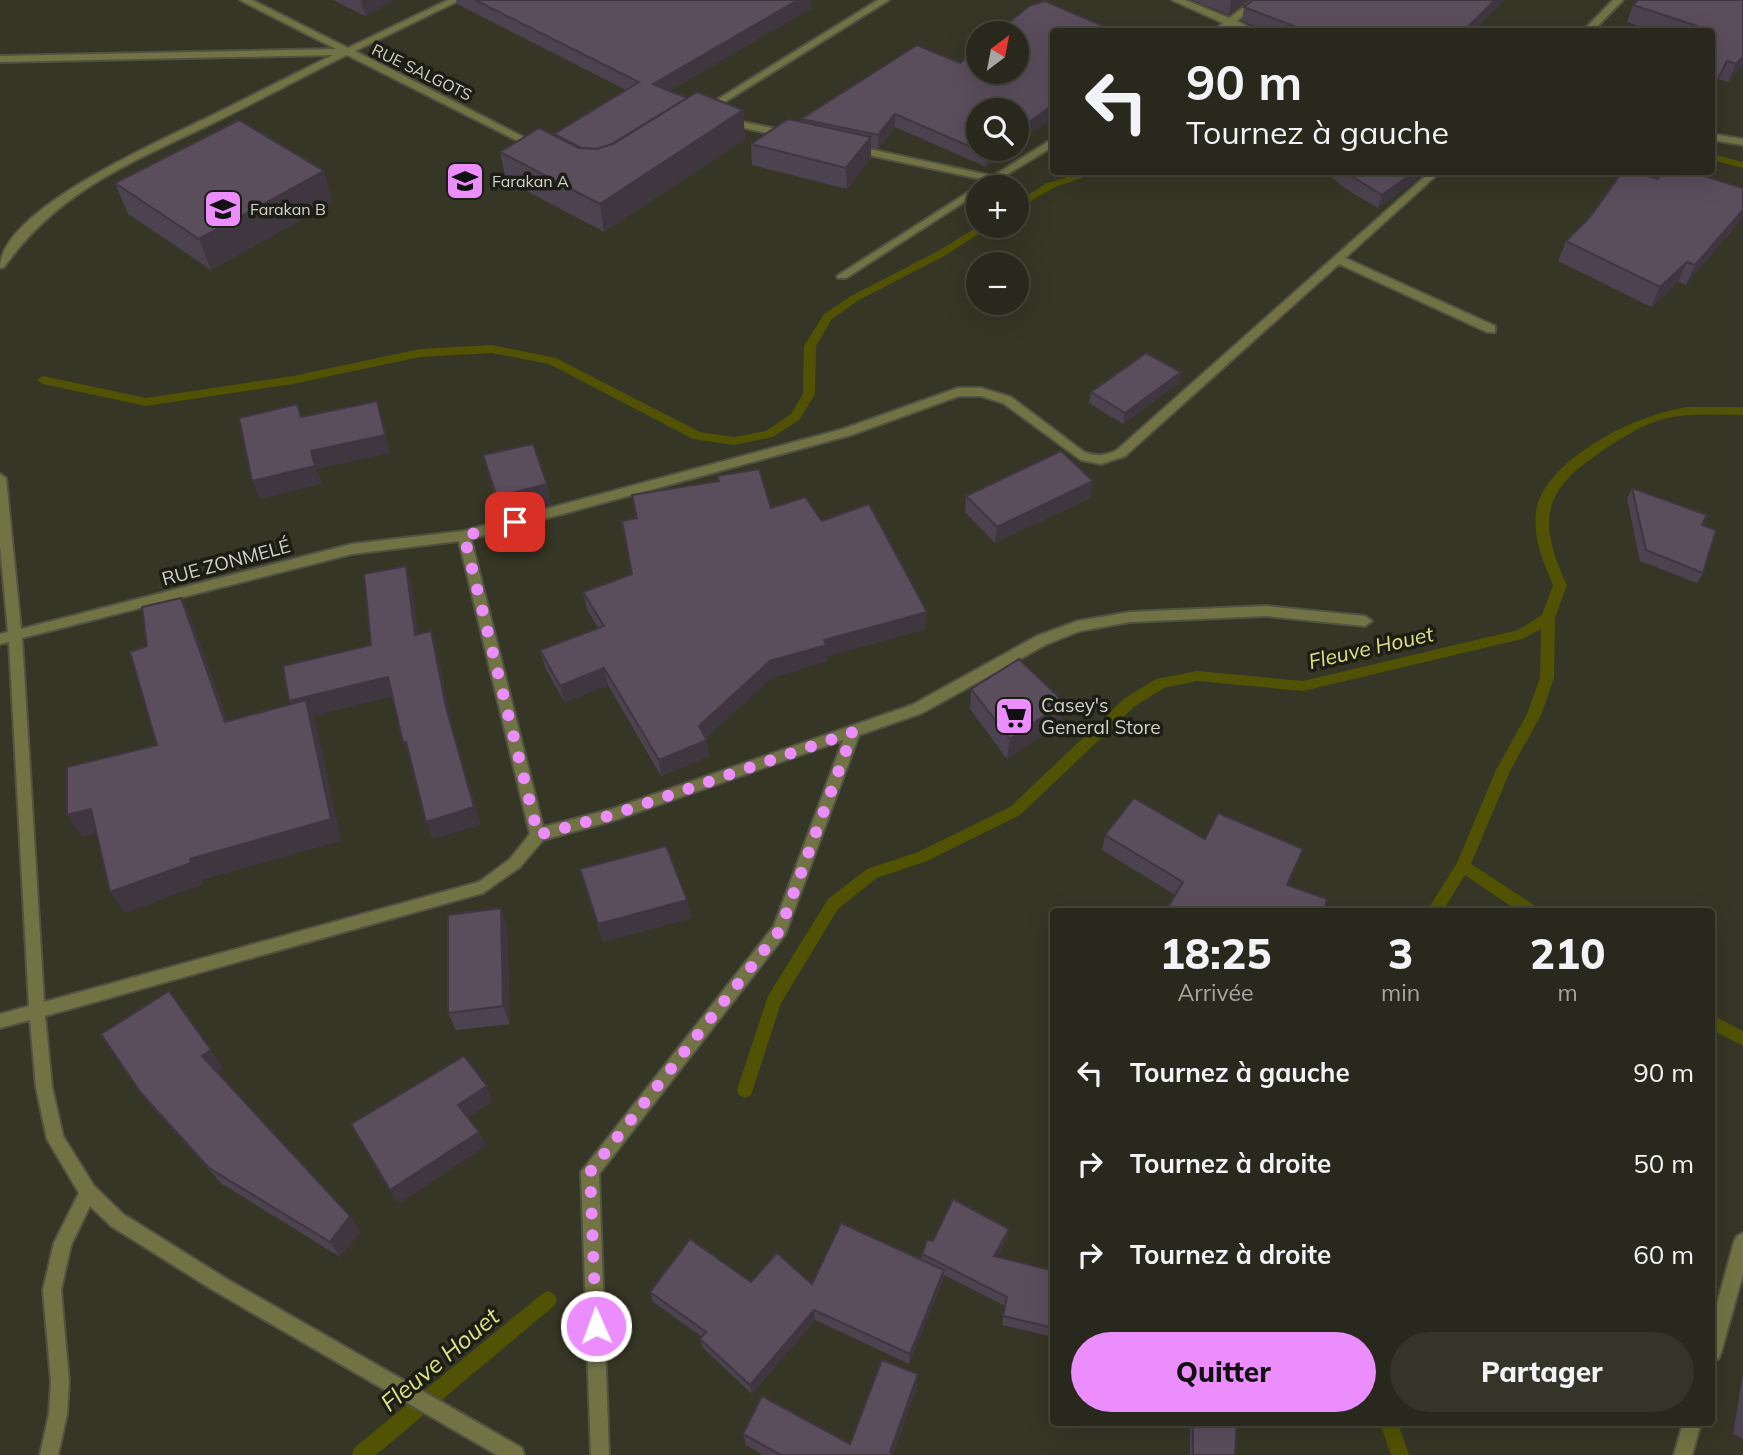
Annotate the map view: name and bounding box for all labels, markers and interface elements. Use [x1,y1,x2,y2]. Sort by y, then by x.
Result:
north arrow [966,21,1029,84]
map controls [966,21,1029,315]
street label: RUE SALGOTS [369,39,475,105]
text: 90 m [1186,51,1302,112]
icon: left [1071,56,1162,147]
button: search [966,98,1029,161]
text: Tournez à gauche [1186,112,1449,152]
school or university icon: Farakan A [444,160,486,202]
place label: Farakan A [492,171,569,191]
button: + [966,175,1029,238]
school or university icon: Farakan B [202,188,244,230]
place label: Farakan B [250,199,326,219]
button: − [966,252,1029,315]
pin [485,492,545,552]
icon: arrive [496,503,534,541]
street label: RUE ZONMELÉ [159,533,293,591]
water label: Fleuve Houet [1306,620,1436,674]
place label: Casey's General Store [1041,693,1161,739]
supermarket icon: Casey's General Store [993,695,1035,737]
text: 18:25 [1160,927,1271,980]
text: 3 [1388,927,1413,980]
text: 210 [1530,927,1605,980]
text: Arrivée [1177,978,1254,1007]
text: min [1381,978,1420,1007]
text: m [1557,978,1578,1007]
icon: left [1071,1054,1109,1092]
text: Tournez à gauche [1130,1056,1350,1089]
text: 90 m [1633,1056,1694,1089]
icon: right [1071,1145,1109,1183]
text: Tournez à droite [1130,1147,1331,1180]
text: 50 m [1633,1147,1694,1180]
icon: right [1071,1236,1109,1274]
text: Tournez à droite [1130,1238,1331,1271]
text: 60 m [1633,1238,1694,1271]
position arrow [559,1289,633,1363]
water label: Fleuve Houet [374,1301,505,1417]
button: Quitter [1071,1332,1376,1412]
button: Partager [1390,1332,1694,1412]

